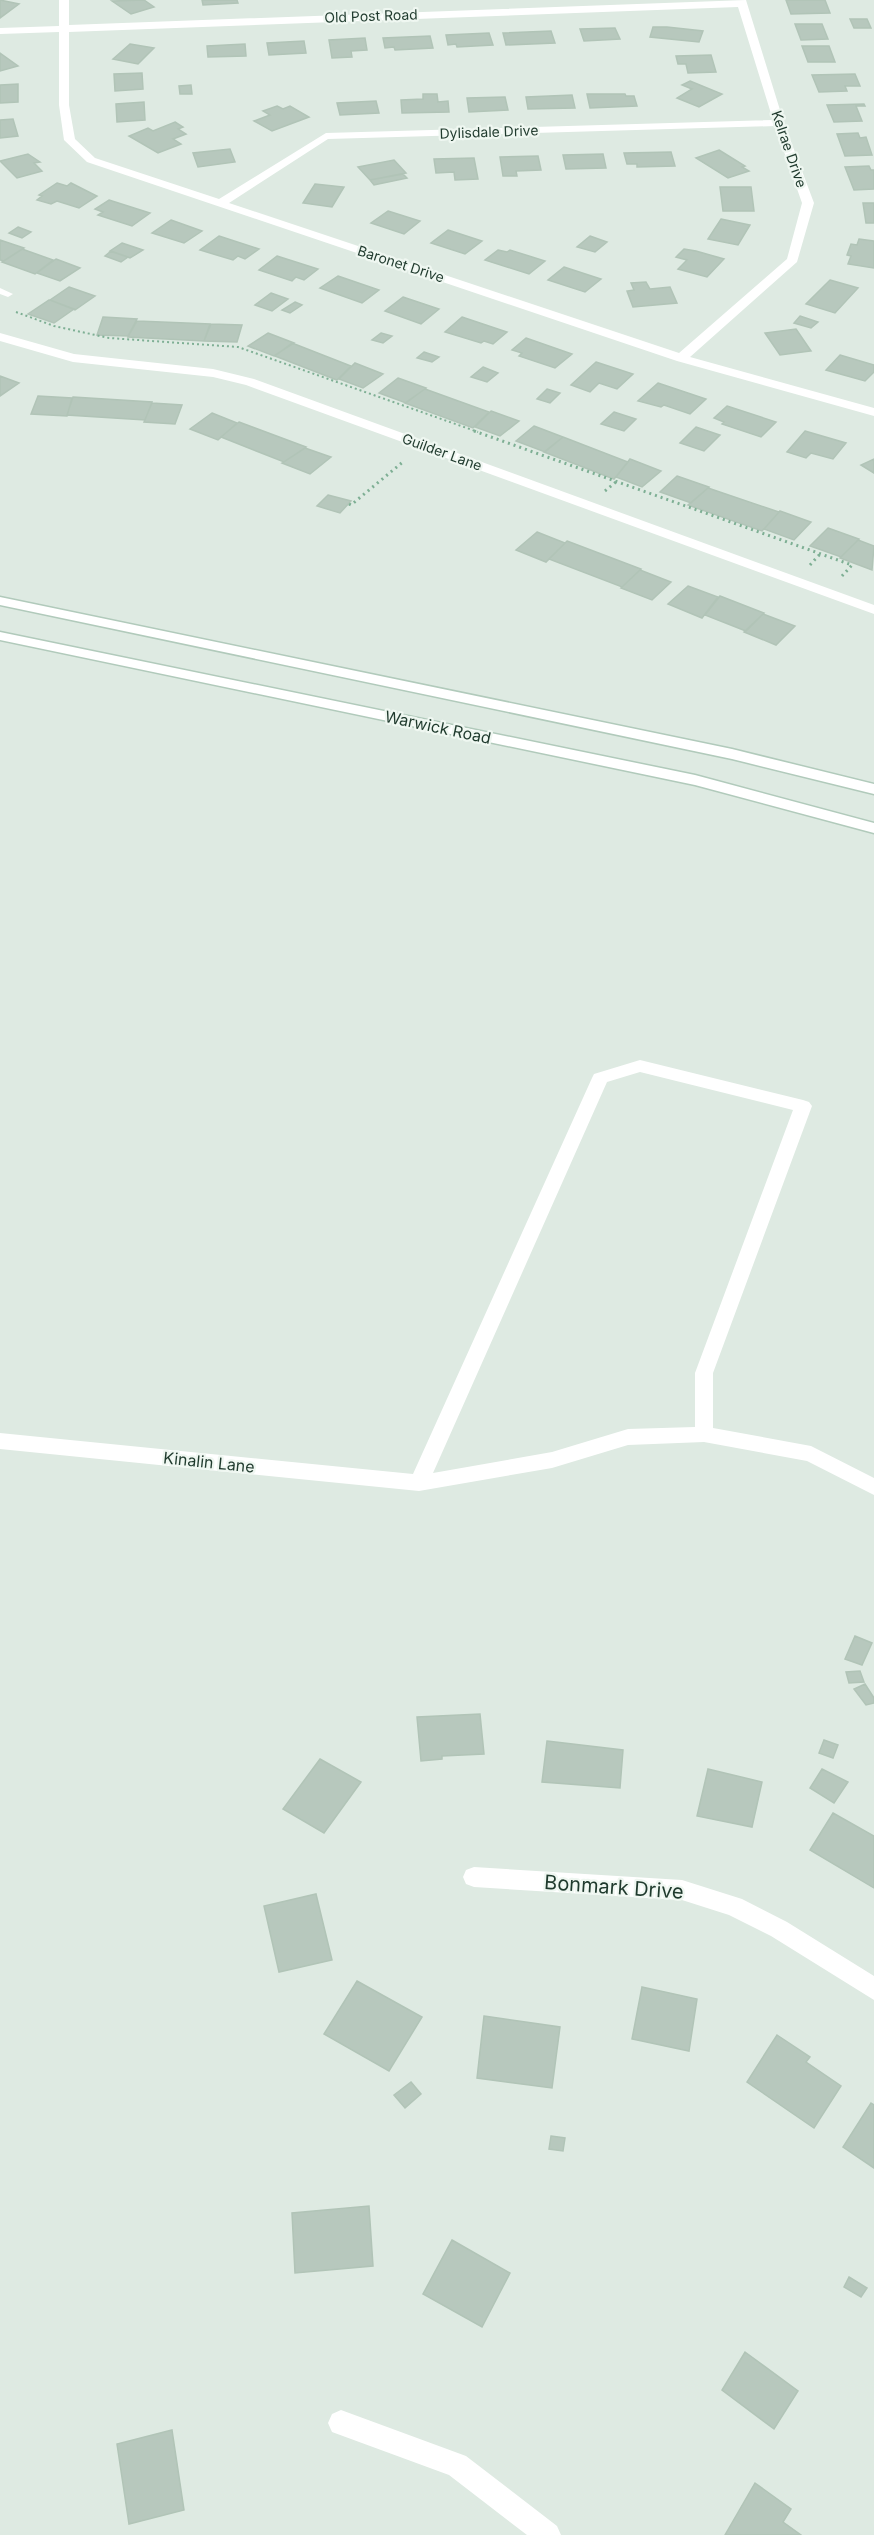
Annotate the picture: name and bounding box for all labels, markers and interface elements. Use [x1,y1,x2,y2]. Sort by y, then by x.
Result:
street label: Old Post Road [324,5,418,26]
street label: Kelrae Drive [768,108,811,190]
street label: Dylisdale Drive [439,121,539,142]
street label: Baronet Drive [356,242,447,286]
street label: Guilder Lane [400,429,484,474]
street label: Warwick Road [383,706,493,748]
street label: Kinalin Lane [162,1447,256,1477]
street label: Bonmark Drive [543,1870,685,1904]

